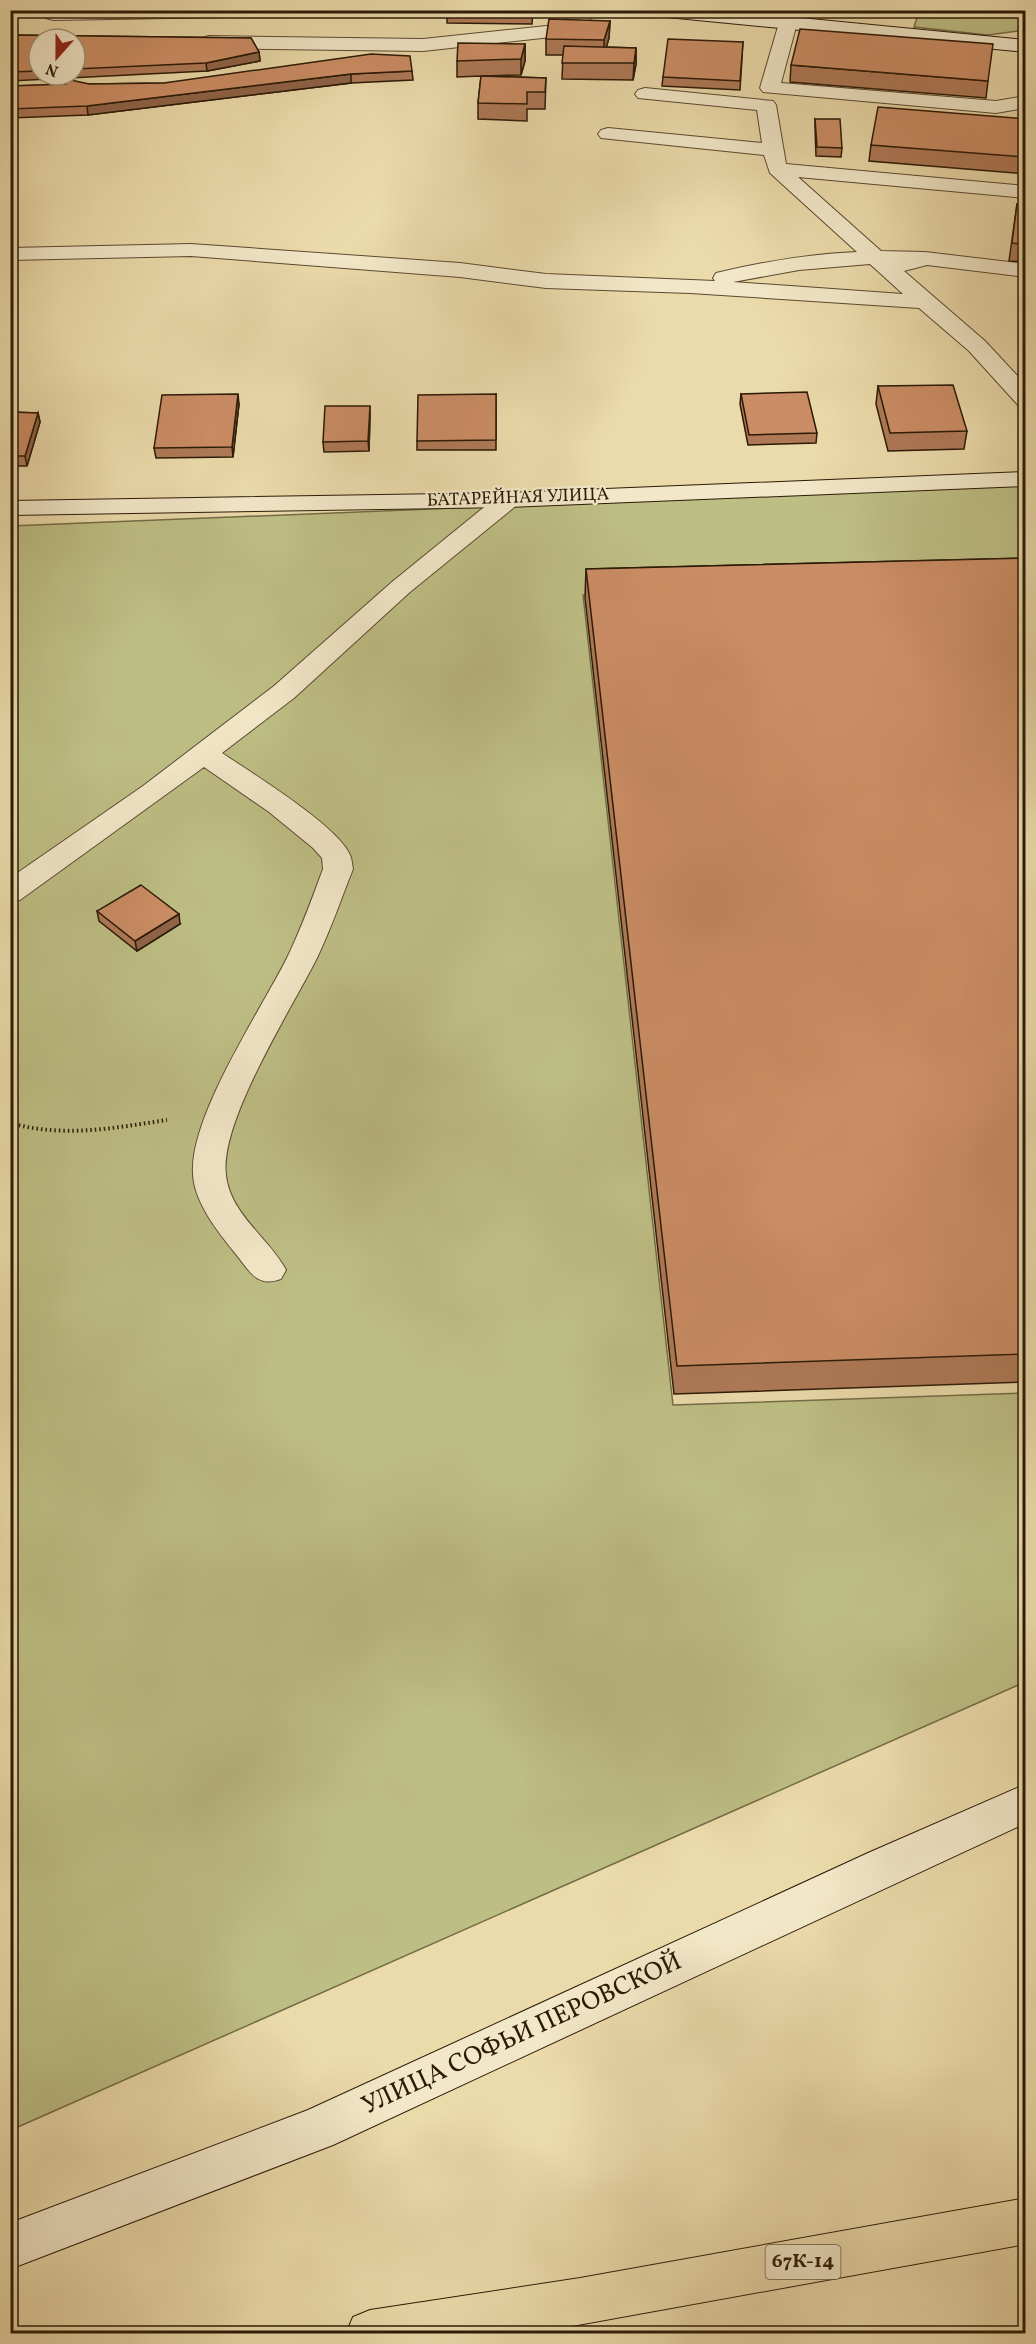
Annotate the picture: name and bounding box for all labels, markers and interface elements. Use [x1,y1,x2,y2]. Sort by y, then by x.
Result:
north arrow [27,27,87,87]
text: N [43,57,62,81]
street label: БАТАРЕЙНАЯ УЛИЦА [426,482,610,514]
street label: УЛИЦА СОФЬИ ПЕРОВСКОЙ [356,1944,688,2124]
road number: 67К-14 [766,2245,840,2279]

